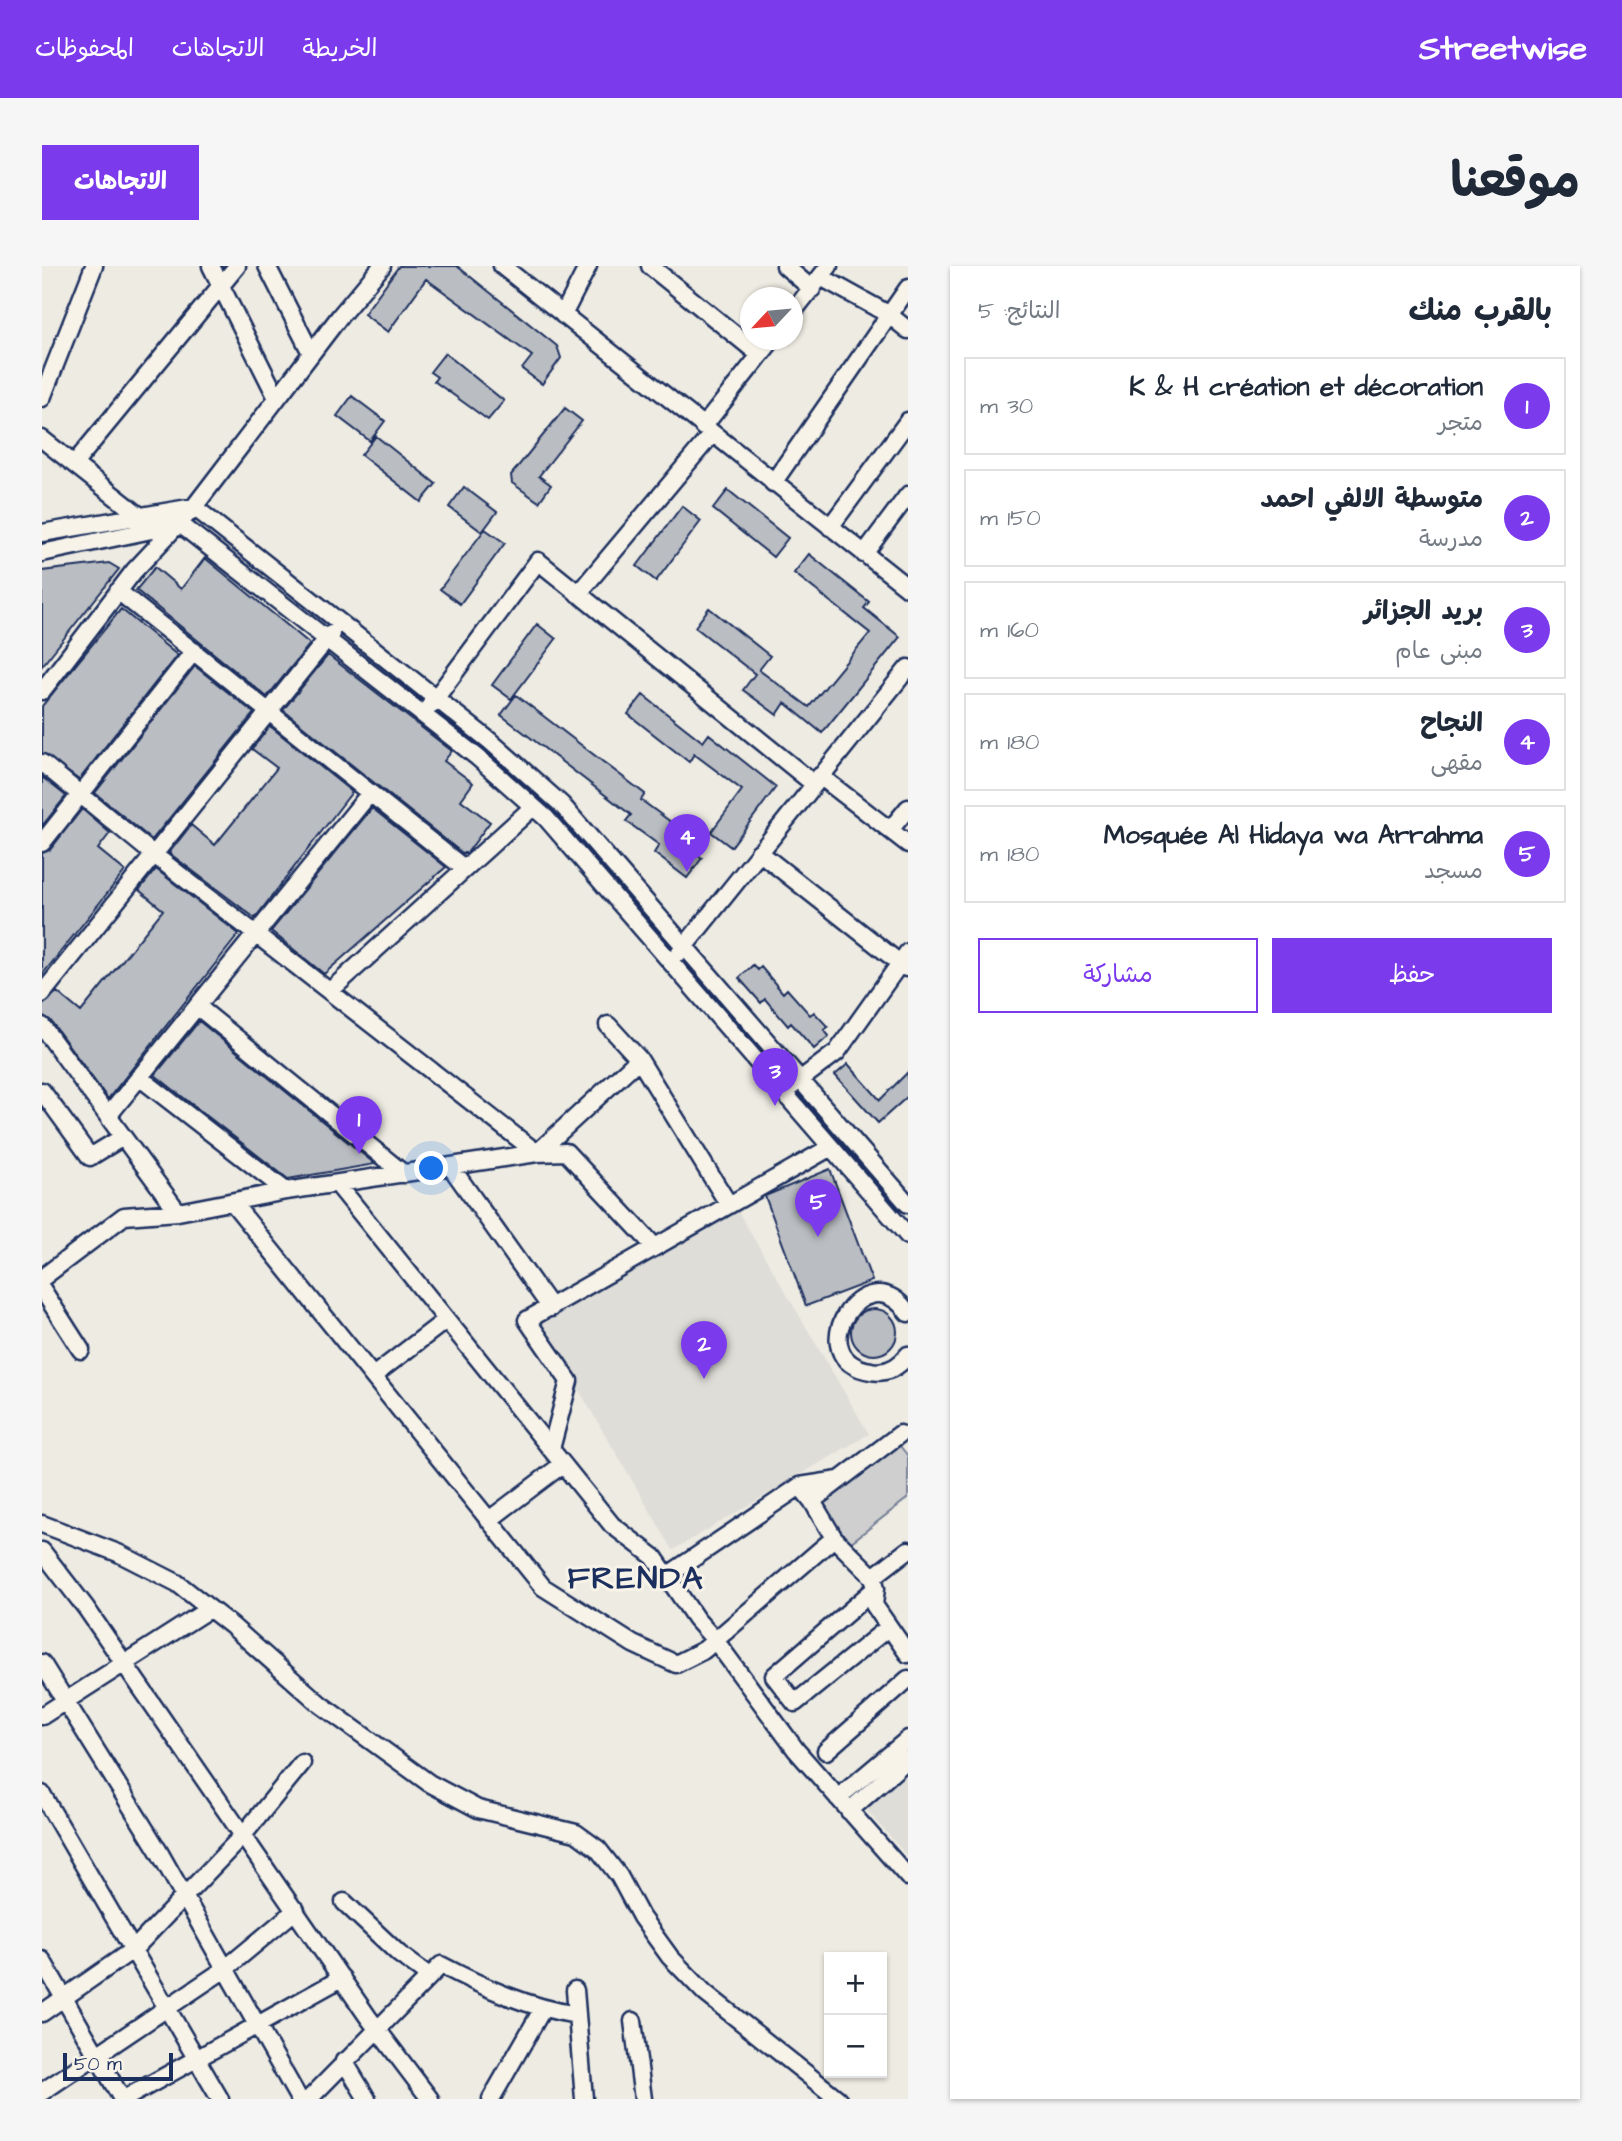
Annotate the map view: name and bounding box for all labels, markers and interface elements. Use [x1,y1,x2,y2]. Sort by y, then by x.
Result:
text: Streetwise [1419,26,1587,72]
text: المحفوظات [35,32,134,66]
text: الاتجاهات [172,32,265,66]
text: الخريطة [303,32,377,66]
button: الاتجاهات [42,145,199,220]
text: موقعنا [1450,148,1580,216]
north arrow [740,287,803,350]
text: بالقرب منك [1408,290,1552,332]
text: النتائج: 5 [978,295,1060,327]
text: K & H création et décoration [1129,369,1483,405]
text: 30 m [980,390,1033,422]
text: 1 [1526,390,1528,422]
text: متجر [1438,407,1483,439]
text: متوسطة الالفي احمد [1260,481,1483,517]
text: 150 m [980,502,1041,534]
text: 2 [1520,502,1534,534]
text: مدرسة [1419,523,1483,555]
text: بريد الجزائر [1364,593,1483,629]
text: 160 m [980,614,1039,646]
text: 3 [1521,614,1533,646]
text: مبنى عام [1395,635,1483,667]
text: النجاح [1420,705,1483,741]
text: 180 m [980,726,1040,758]
text: 4 [1519,726,1535,758]
text: مقهى [1430,747,1483,779]
pin: 4 [664,814,710,872]
text: Mosquée Al Hidaya wa Arrahma [1104,817,1483,853]
text: 180 m [980,838,1040,870]
text: 5 [1519,838,1535,870]
text: مسجد [1424,855,1483,887]
button: مشاركة [978,938,1258,1013]
button: حفظ [1272,938,1552,1013]
pin: 3 [752,1048,798,1106]
pin: 1 [336,1096,382,1154]
your location [414,1151,448,1185]
pin: 5 [795,1179,841,1237]
pin: 2 [681,1321,727,1379]
district label: FRENDA [567,1556,705,1601]
map controls [824,1952,887,2078]
button: + [824,1952,887,2015]
button: − [824,2015,887,2078]
scale bar [63,2050,173,2082]
text: 50 m [74,2051,122,2078]

